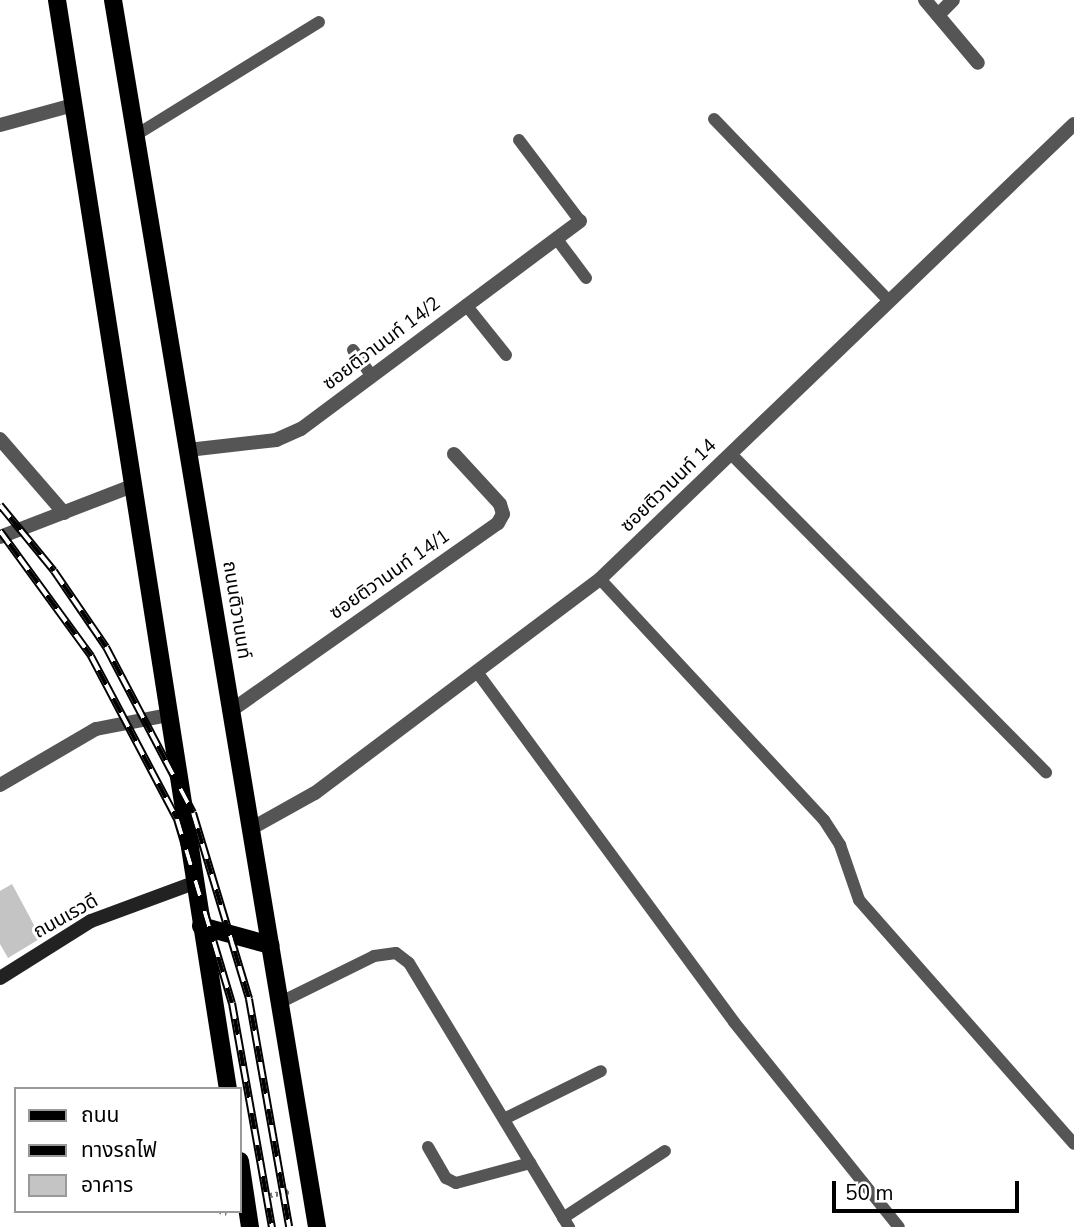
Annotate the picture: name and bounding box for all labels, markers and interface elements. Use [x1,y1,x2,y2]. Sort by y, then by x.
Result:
street label: ซอยติวานนท์ 14/2 [319,292,445,396]
street label: ซอยติวานนท์ 14 [616,435,722,537]
street label: ซอยติวานนท์ 14/1 [326,525,454,625]
street label: ถนนติวานนท์ [217,559,255,661]
street label: ถนนเรวดี [30,890,102,944]
legend [14,1087,242,1213]
text: ถนน [81,1101,119,1129]
text: ทางรถไฟ [81,1136,157,1164]
scale bar [836,1168,1023,1212]
text: อาคาร [81,1171,133,1199]
text: 50 m [845,1179,894,1207]

